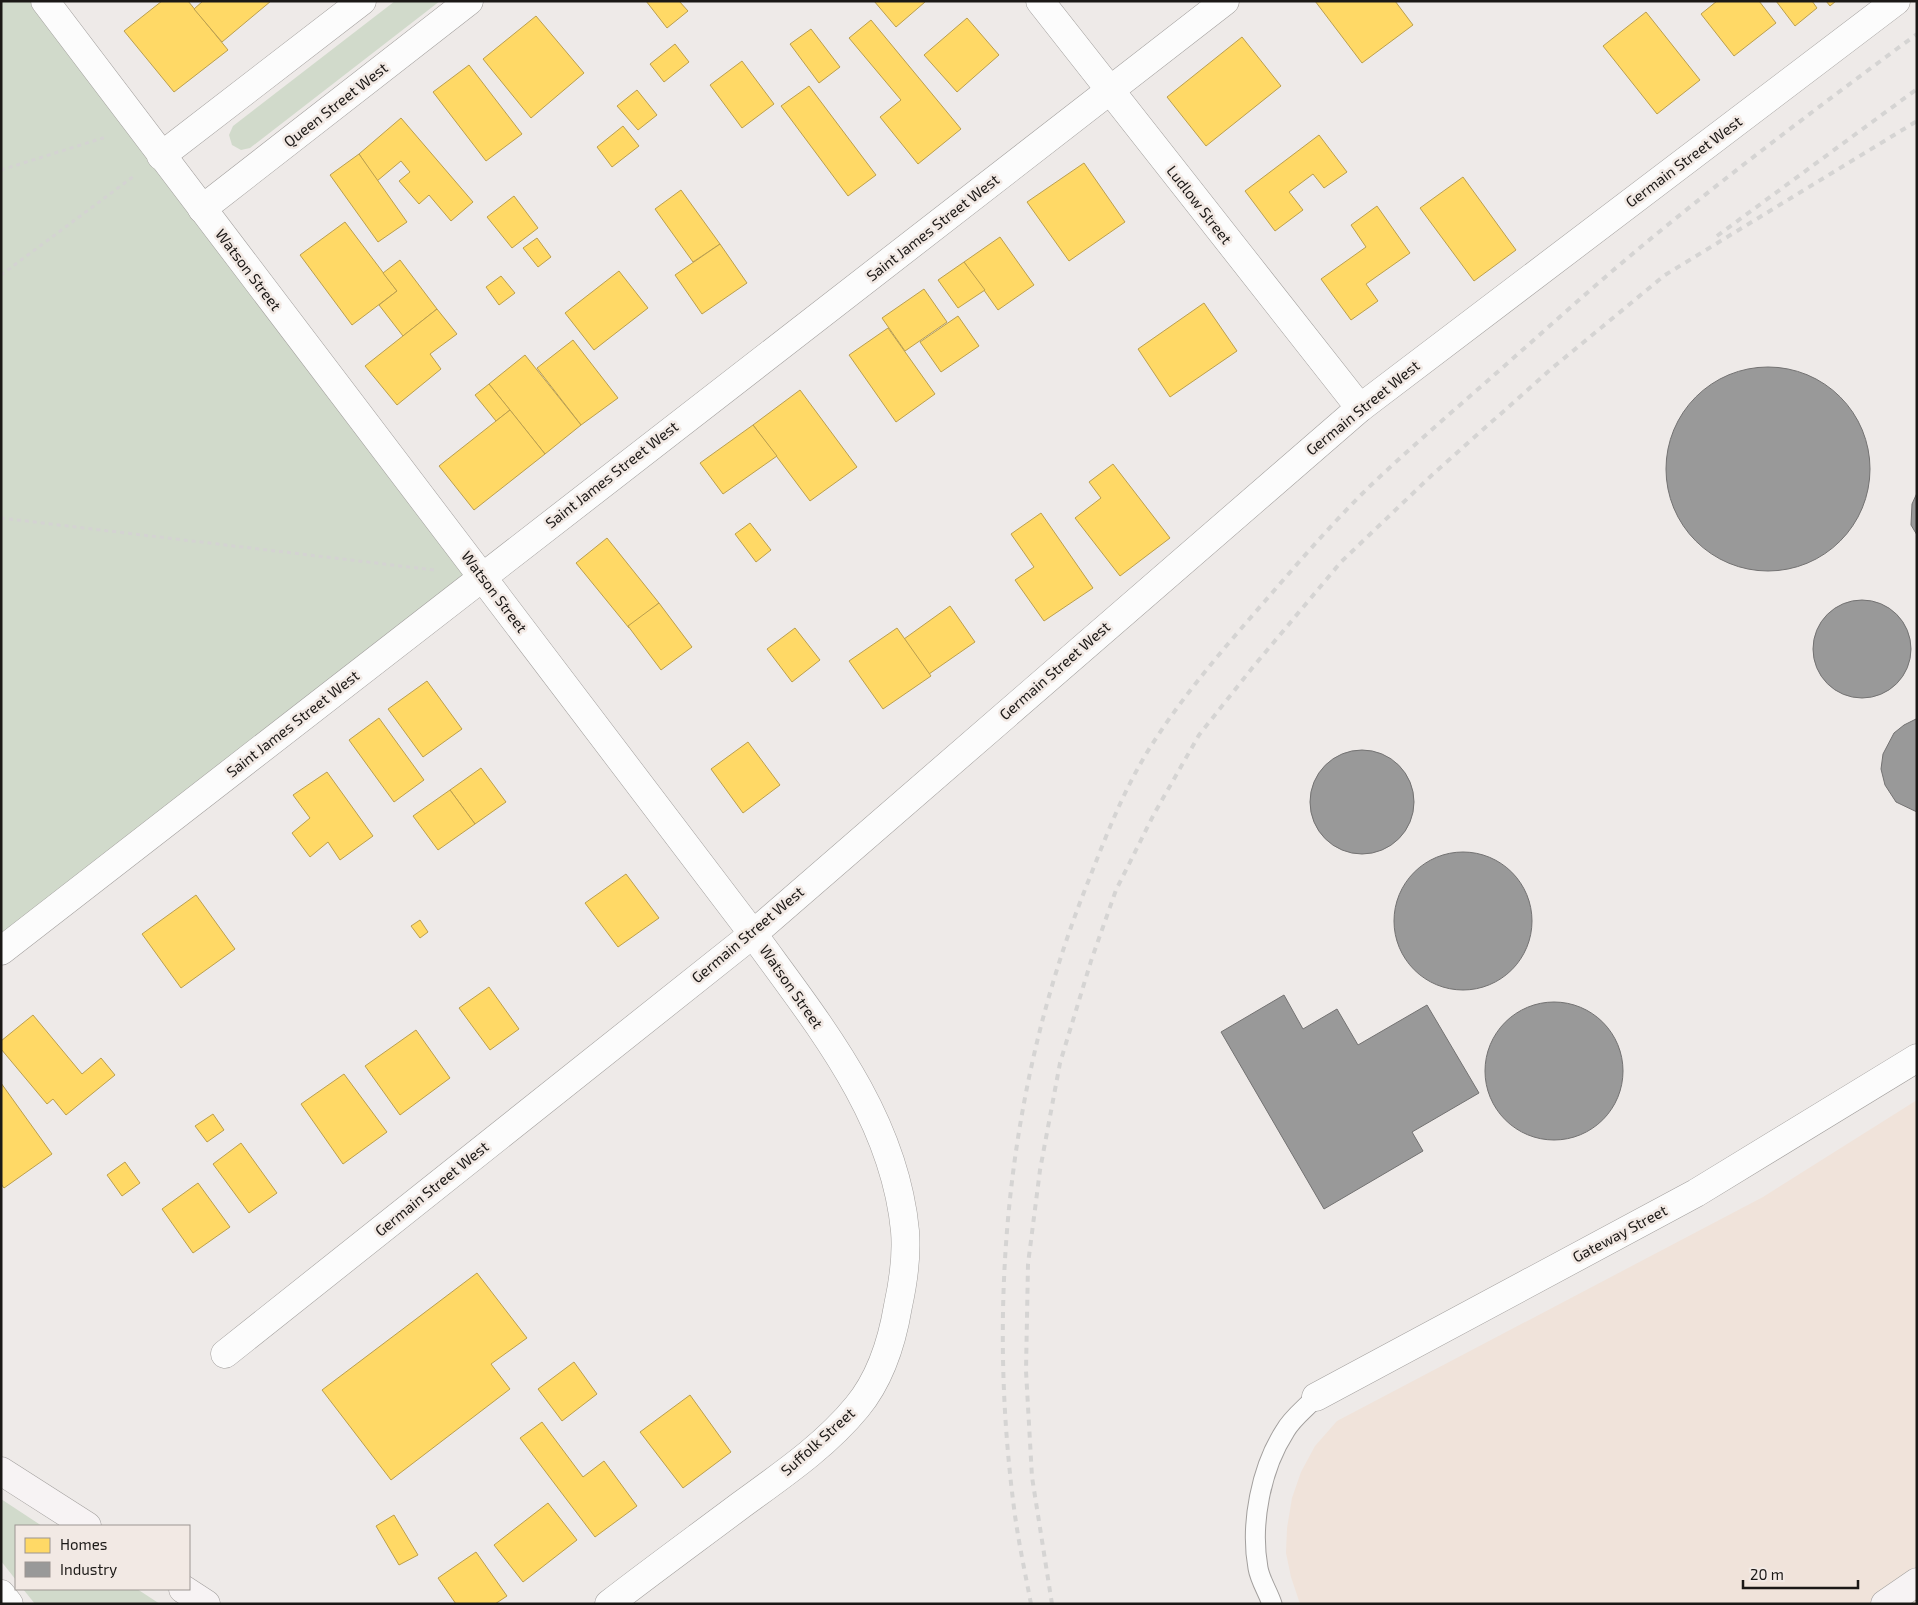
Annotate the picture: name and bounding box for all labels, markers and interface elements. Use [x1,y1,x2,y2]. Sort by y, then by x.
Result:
street label: Queen Street West [280,58,392,151]
street label: Germain Street West [1622,111,1745,211]
street label: Ludlow Street [1163,161,1236,248]
street label: Saint James Street West [862,170,1003,285]
street label: Watson Street [212,225,286,314]
street label: Germain Street West [1302,356,1423,459]
street label: Saint James Street West [541,417,682,532]
street label: Watson Street [458,547,532,636]
street label: Germain Street West [995,617,1114,723]
street label: Saint James Street West [222,666,363,781]
street label: Germain Street West [688,882,807,986]
street label: Watson Street [756,941,827,1032]
street label: Germain Street West [371,1137,492,1240]
street label: Gateway Street [1569,1200,1670,1266]
street label: Suffolk Street [777,1403,858,1479]
legend [15,1525,190,1590]
text: Homes [60,1535,107,1553]
scale bar [1743,1558,1858,1590]
text: Industry [60,1560,117,1578]
text: 20 m [1750,1565,1784,1583]

